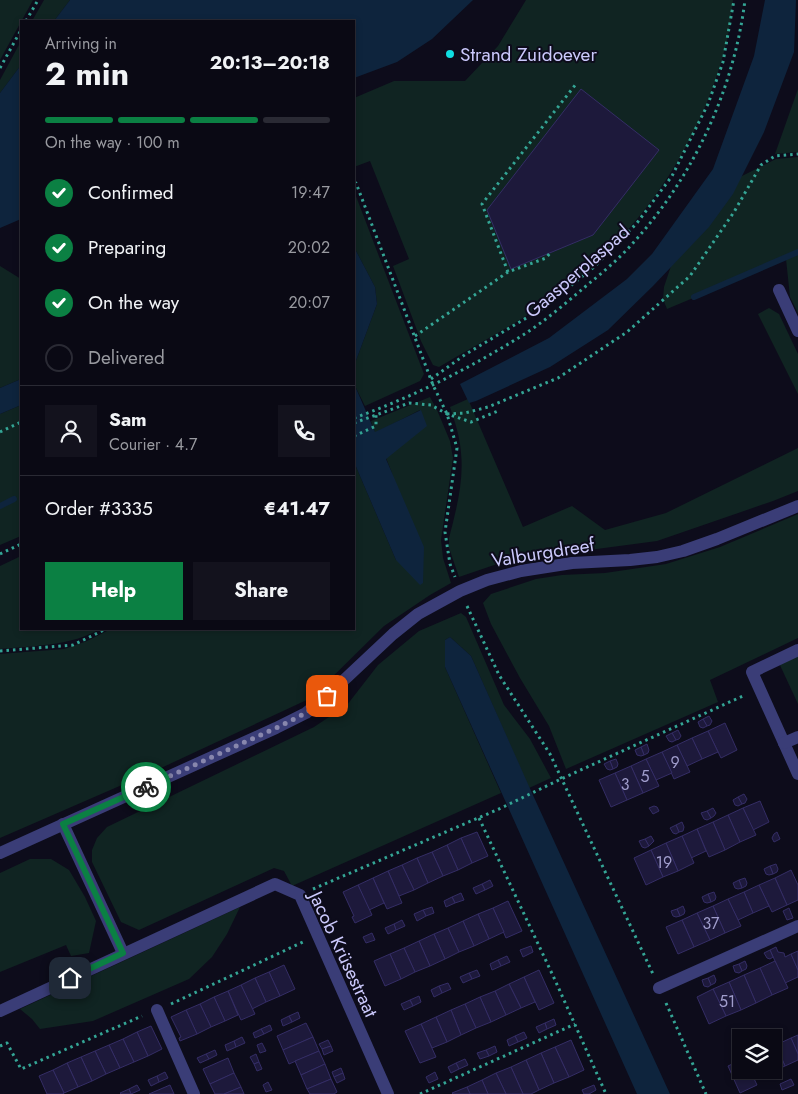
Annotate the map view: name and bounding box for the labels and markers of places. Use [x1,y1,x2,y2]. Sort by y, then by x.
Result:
place label: Strand Zuidoever [460,41,597,68]
marker: Strand Zuidoever [444,48,456,60]
pin [306,675,348,717]
pin [49,957,91,999]

